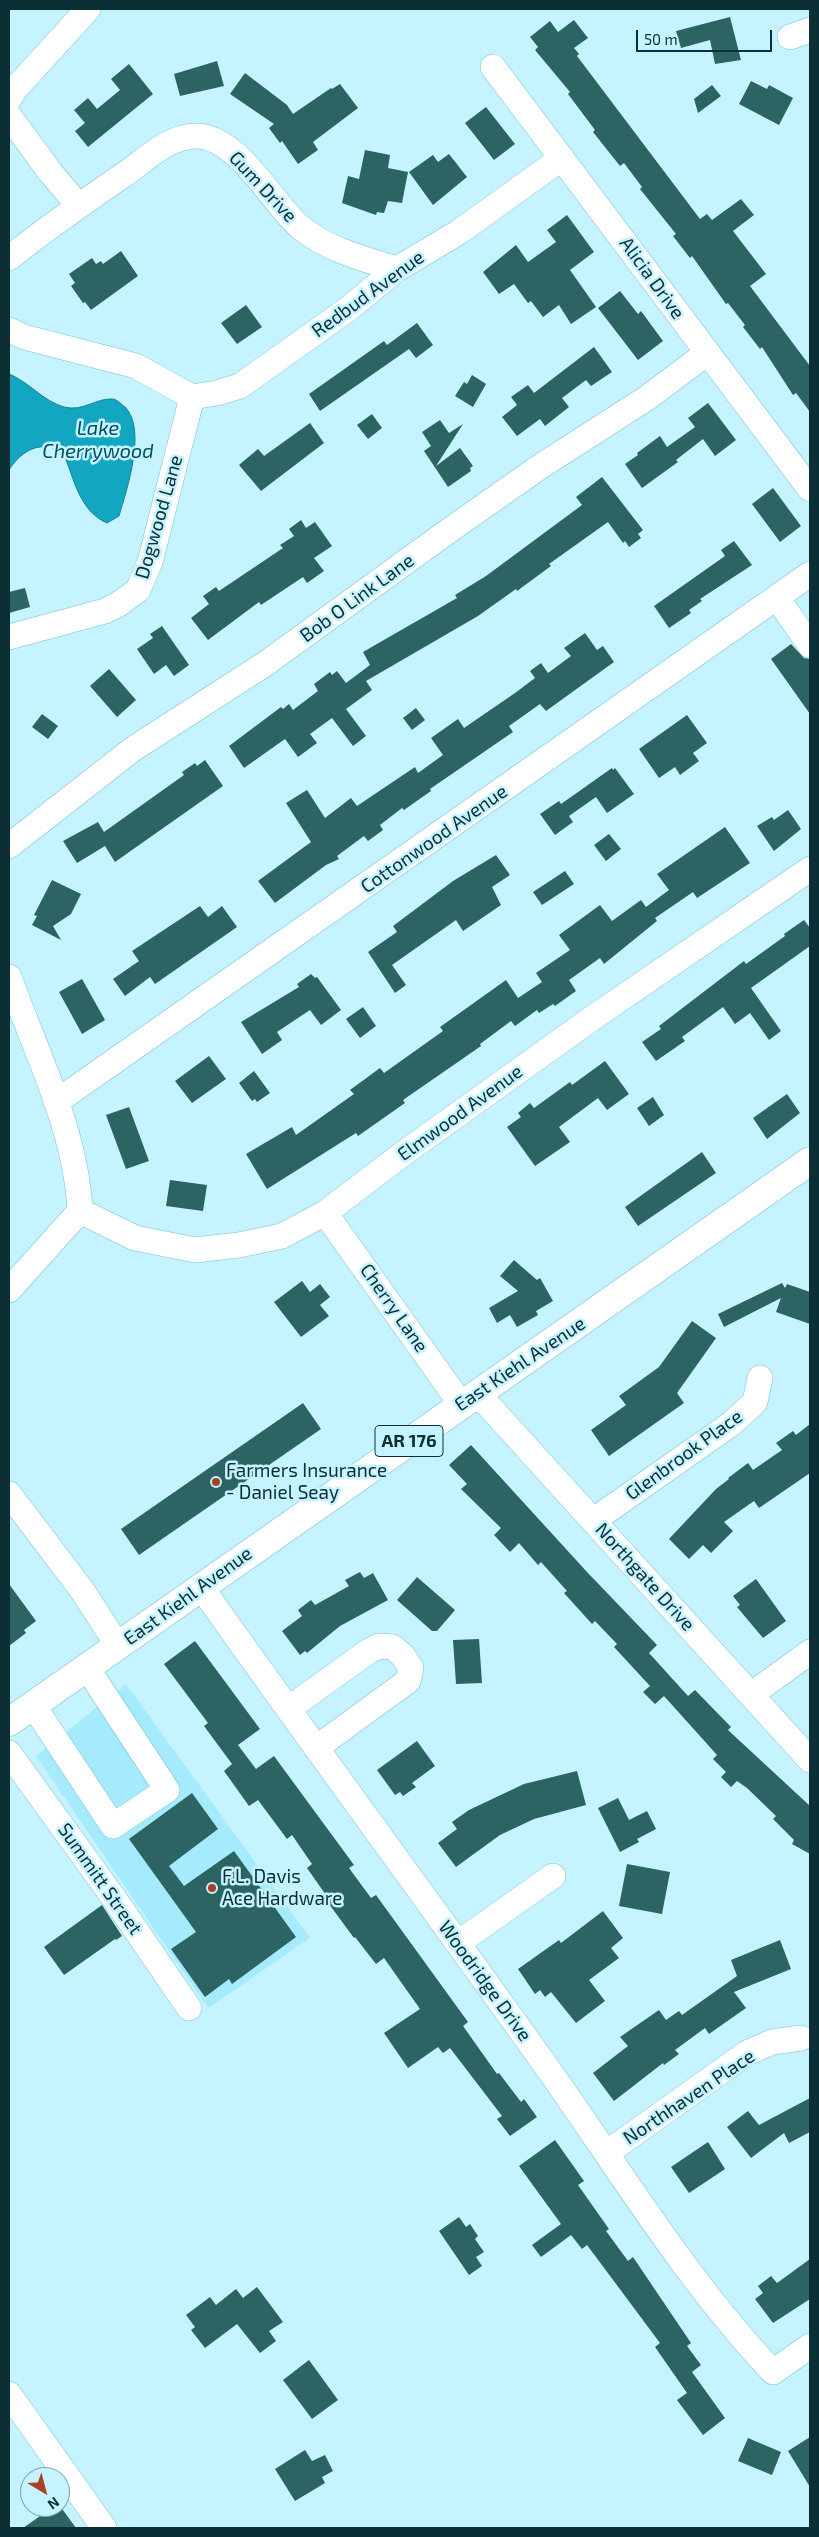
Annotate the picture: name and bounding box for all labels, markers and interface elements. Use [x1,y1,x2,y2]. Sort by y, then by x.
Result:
scale bar [639,20,775,52]
text: 50 m [644,30,678,48]
street label: Gum Drive [224,147,302,227]
street label: Alicia Drive [615,232,689,324]
street label: Redbud Avenue [307,246,429,342]
water label: Lake Cherrywood [42,416,154,463]
street label: Dogwood Lane [130,452,188,582]
street label: Bob O Link Lane [296,549,418,647]
street label: Cottonwood Avenue [356,780,512,898]
street label: Elmwood Avenue [393,1060,527,1166]
street label: Cherry Lane [355,1259,433,1357]
street label: East Kiehl Avenue [450,1312,590,1416]
street label: Glenbrook Place [621,1405,747,1505]
road number: AR 176 [375,1425,443,1456]
place label: Farmers Insurance - Daniel Seay [226,1460,387,1504]
marker: Farmers Insurance - Daniel Seay [210,1476,222,1488]
street label: Northgate Drive [590,1518,700,1636]
street label: East Kiehl Avenue [119,1542,257,1650]
street label: Summitt Street [53,1819,147,1939]
place label: F.L. Davis Ace Hardware [222,1866,342,1910]
marker: F.L. Davis Ace Hardware [206,1882,218,1894]
street label: Woodridge Drive [434,1916,536,2046]
street label: Northhaven Place [619,2045,759,2149]
north arrow [20,2467,70,2517]
text: N [45,2494,63,2513]

